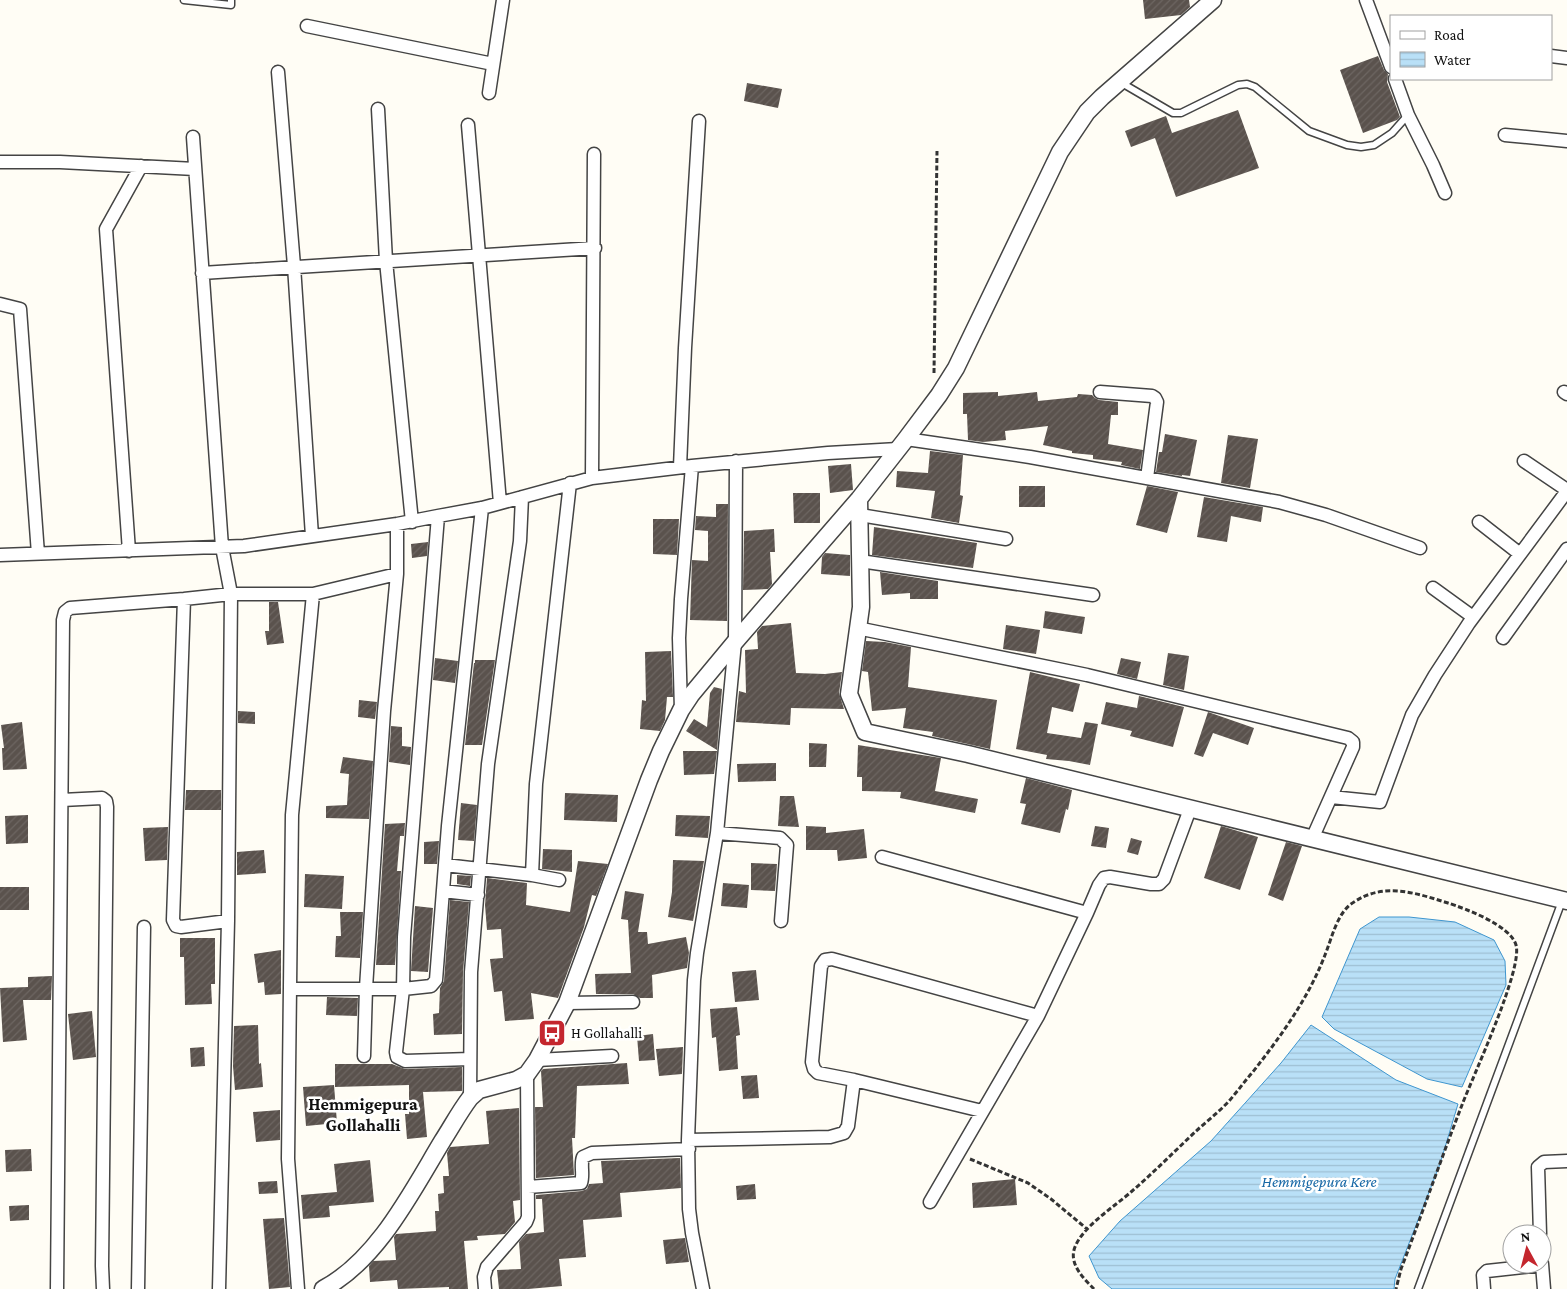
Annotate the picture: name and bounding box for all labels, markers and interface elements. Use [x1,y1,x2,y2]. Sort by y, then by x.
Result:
legend [1390,15,1552,80]
text: Road [1434,27,1465,43]
text: Water [1434,52,1471,68]
bus stop icon: H Gollahalli [537,1018,567,1048]
place label: H Gollahalli [571,1025,642,1041]
district label: Hemmigepura Gollahalli [308,1094,418,1135]
water label: Hemmigepura Kere [1261,1173,1377,1191]
north arrow [1502,1224,1552,1274]
text: N [1520,1228,1532,1245]

